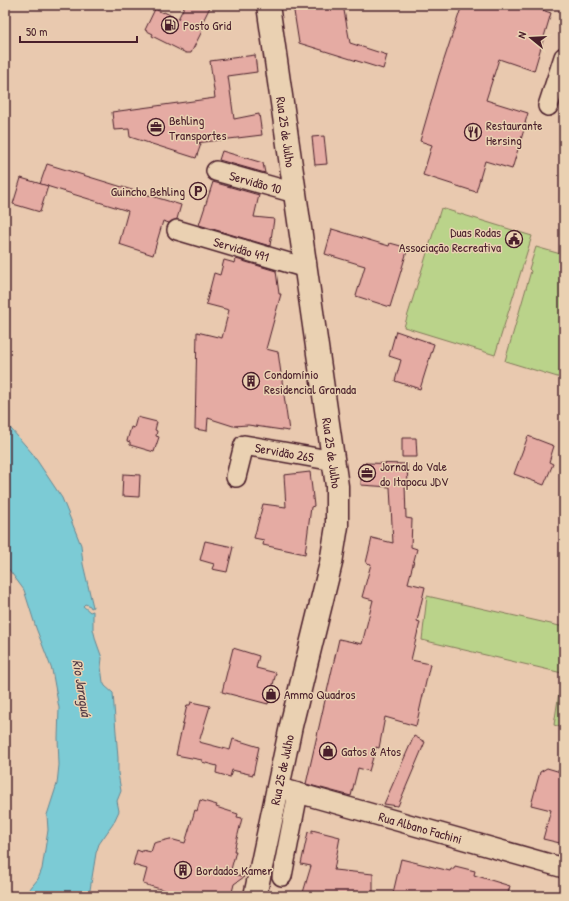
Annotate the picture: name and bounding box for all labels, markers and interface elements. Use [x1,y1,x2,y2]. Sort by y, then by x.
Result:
fuel station icon: Posto Grid [160,15,180,35]
place label: Posto Grid [183,16,231,34]
scale bar [20,18,137,44]
north arrow [511,18,551,58]
text: 50 m [26,23,47,40]
text: N [514,30,529,40]
street label: Rua 25 de Julho [272,96,300,168]
place label: Behling Transportes [169,111,227,144]
place label: Restaurante Hersing [486,116,542,149]
office icon: Behling Transportes [146,117,166,137]
restaurant icon: Restaurante Hersing [463,122,483,142]
street label: Servidão 10 [227,166,284,198]
parking icon: Guincho Behling [188,181,208,201]
place label: Guincho Behling [111,182,185,200]
place label: Duas Rodas Associação Recreativa [399,223,501,256]
public building icon: Duas Rodas Associação Recreativa [504,229,524,249]
street label: Servidão 491 [211,232,271,266]
place label: Condomínio Residencial Granada [264,365,356,398]
building icon: Condomínio Residencial Granada [241,371,261,391]
street label: Rua 25 de Julho [318,417,346,489]
street label: Servidão 265 [254,438,316,466]
place label: Jornal do Vale do Itapocu JDV [380,457,449,490]
office icon: Jornal do Vale do Itapocu JDV [357,463,377,483]
water label: Rio Jaraguá [68,658,97,719]
shop icon: Ammo Quadros [261,684,281,704]
place label: Ammo Quadros [284,685,355,703]
street label: Rua 25 de Julho [266,733,298,807]
shop icon: Gatos & Atos [318,741,338,761]
place label: Gatos & Atos [341,742,401,760]
street label: Rua Albano Fachini [377,807,464,848]
building icon: Bordados Kamer [173,860,193,880]
place label: Bordados Kamer [196,861,272,879]

